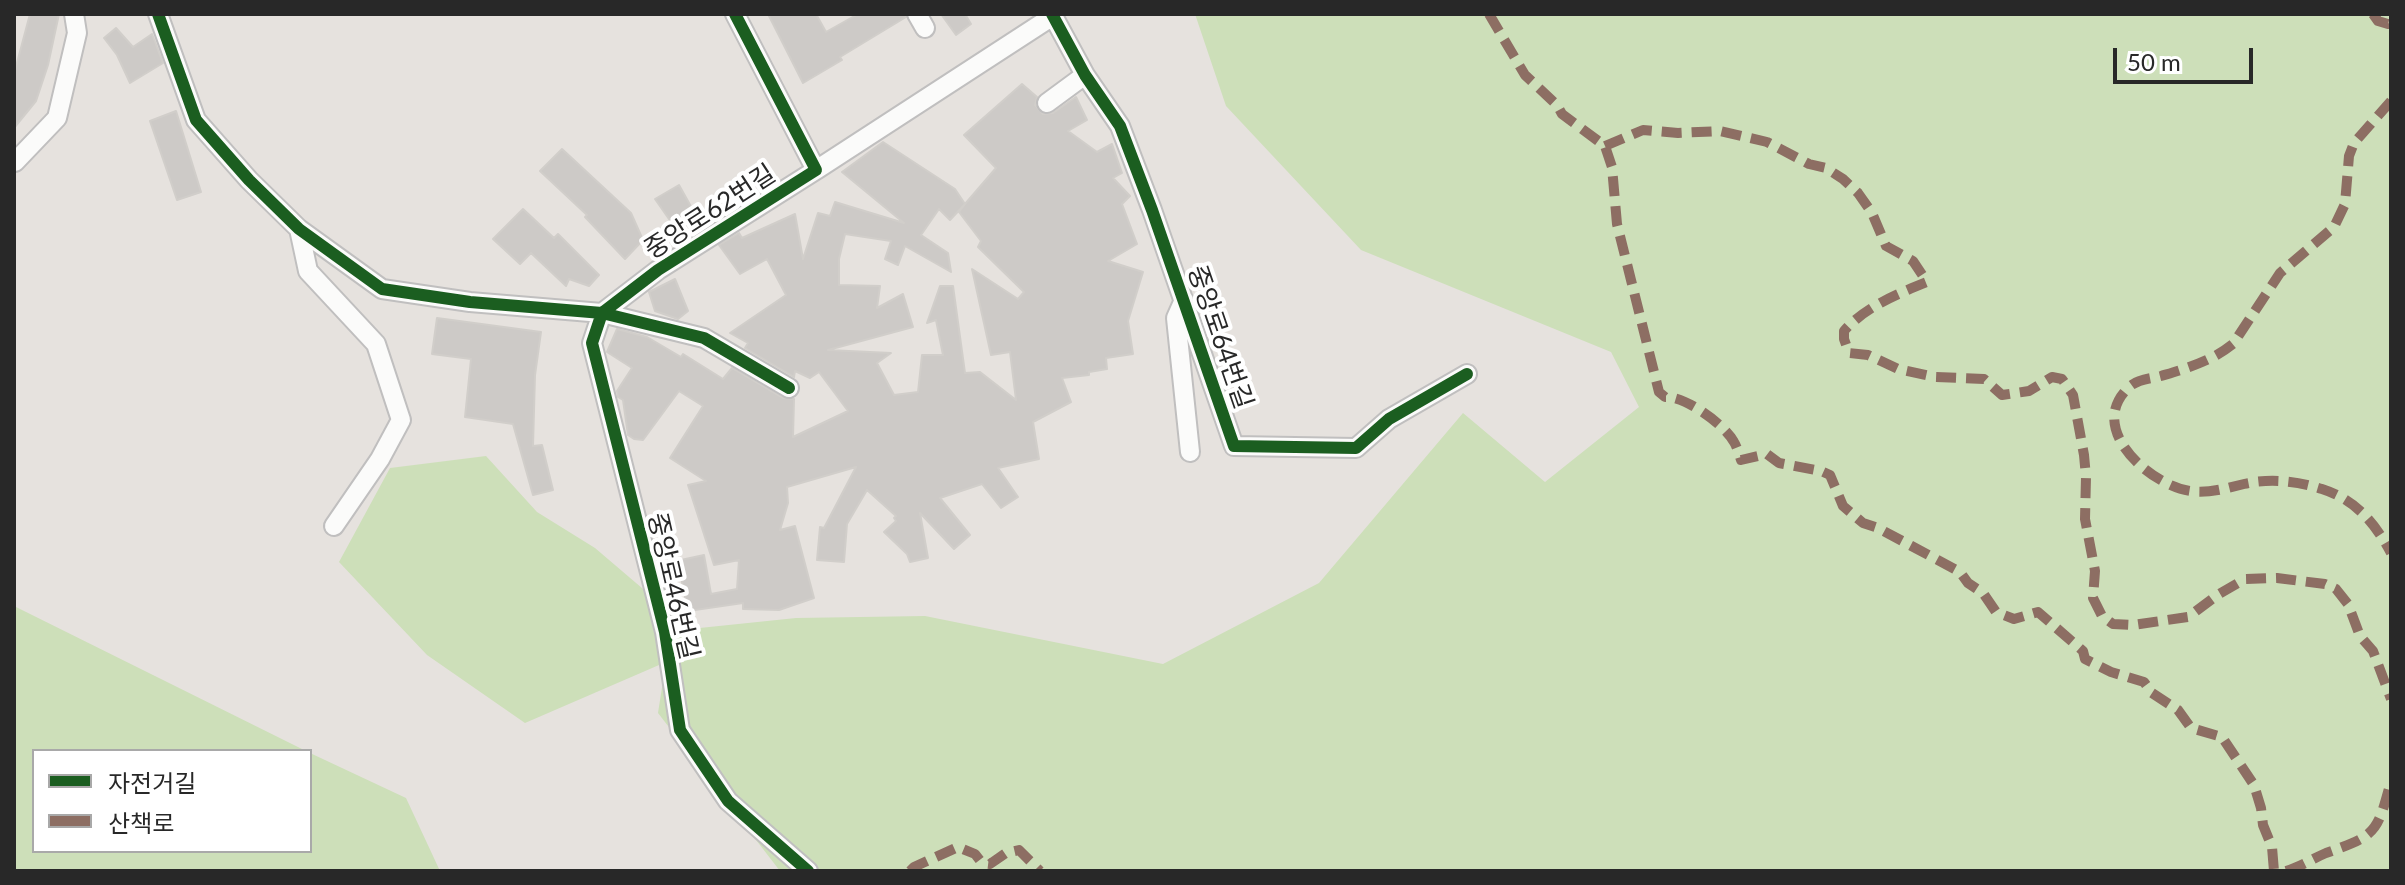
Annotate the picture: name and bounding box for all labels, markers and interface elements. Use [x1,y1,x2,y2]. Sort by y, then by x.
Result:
scale bar [2117,32,2257,82]
text: 50 m [2127,47,2181,76]
street label: 중앙로62번길 [639,158,781,266]
street label: 중앙로64번길 [1181,261,1259,413]
street label: 중앙로46번길 [641,510,705,662]
legend [32,749,312,853]
text: 자전거길 [108,768,196,797]
text: 산책로 [108,808,174,837]

